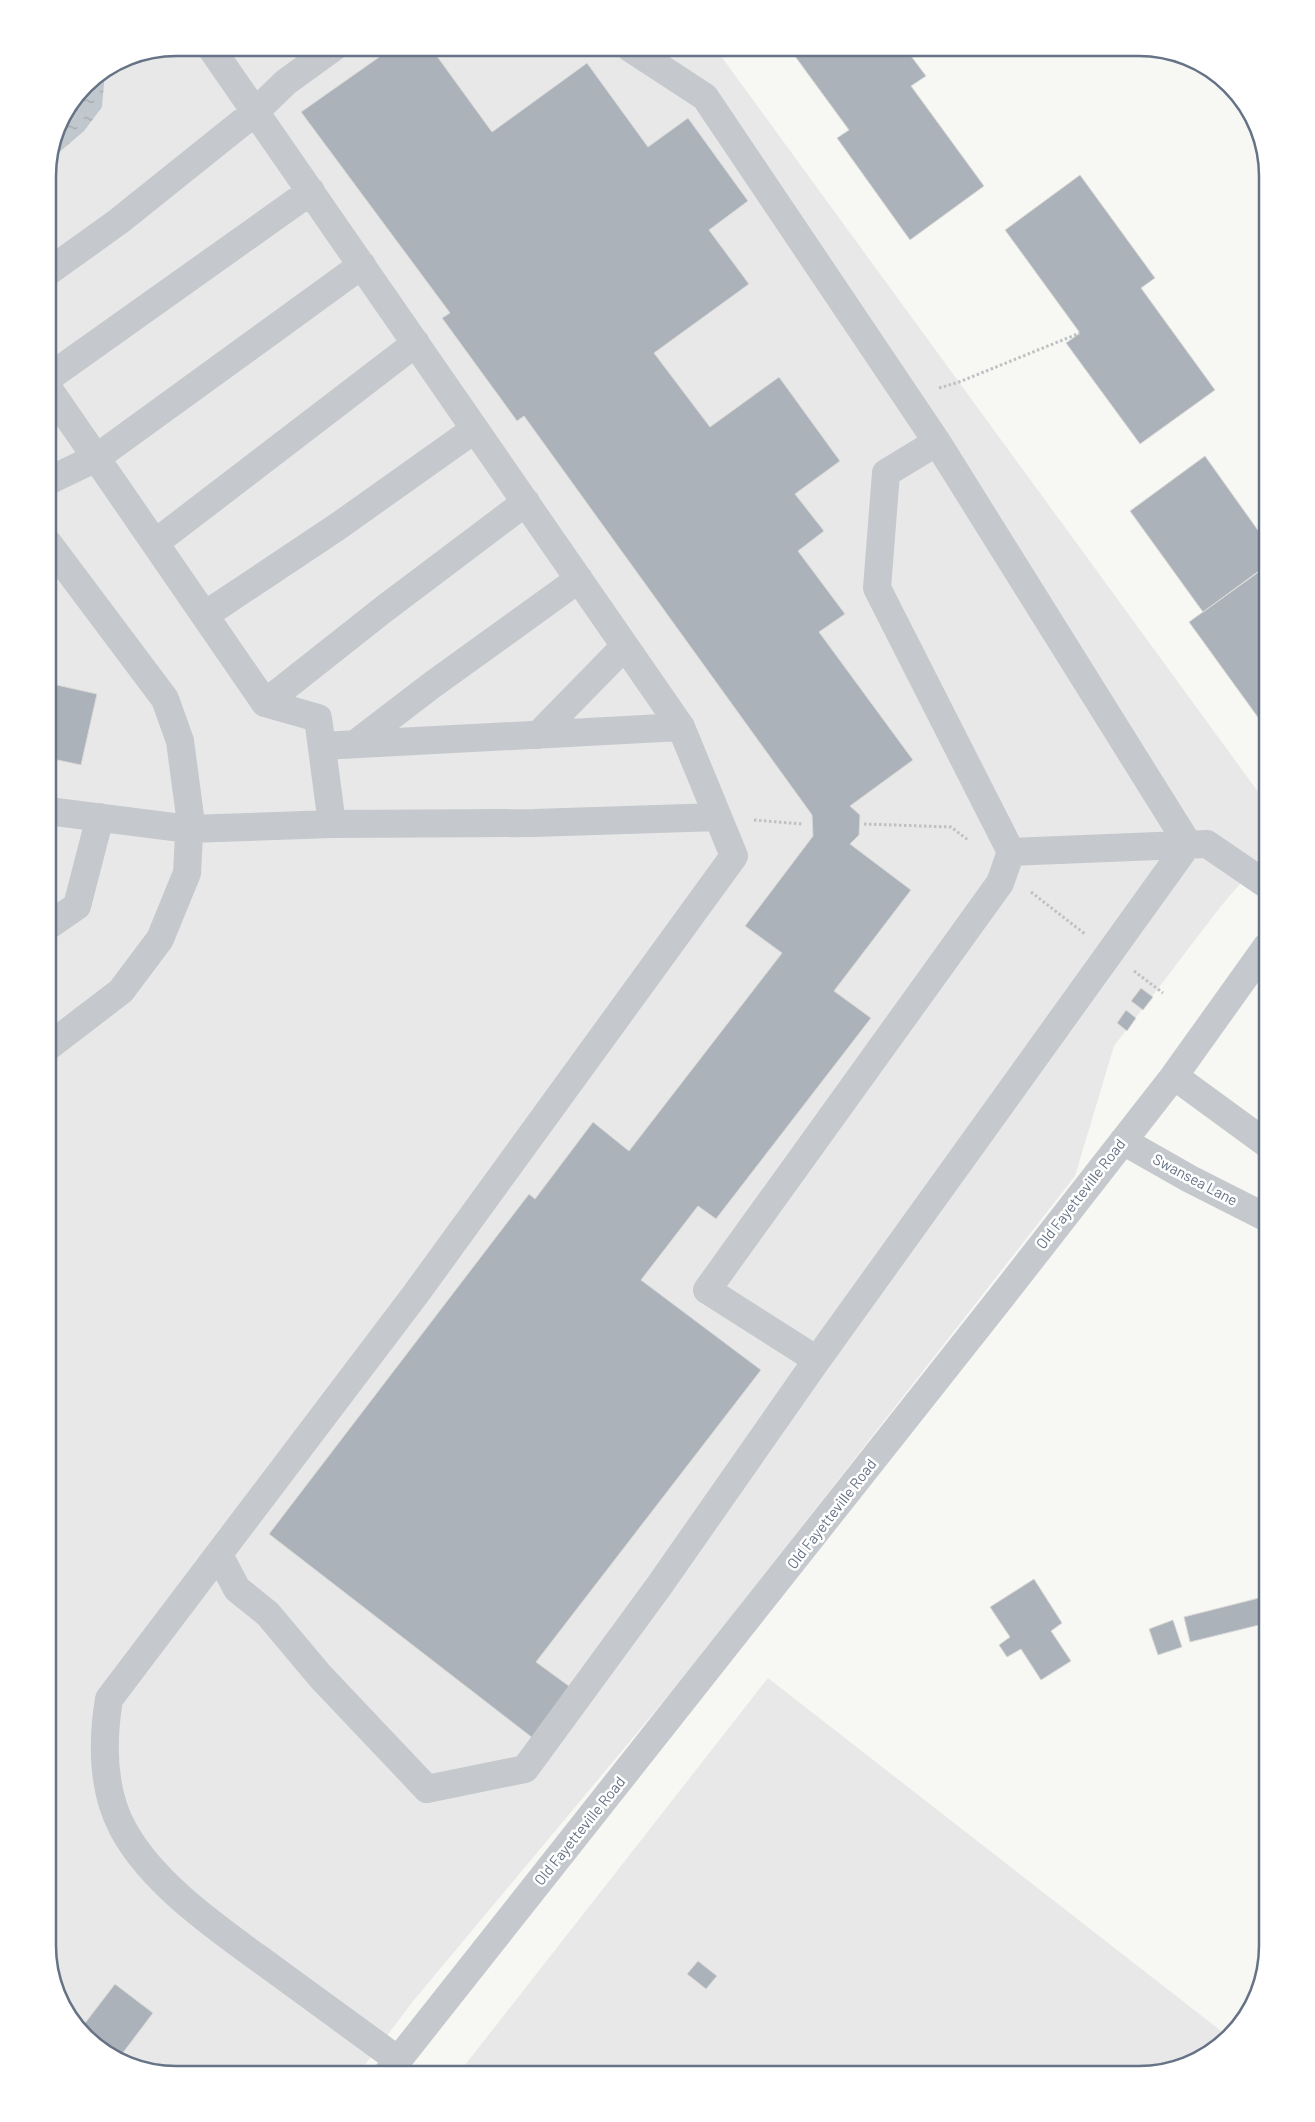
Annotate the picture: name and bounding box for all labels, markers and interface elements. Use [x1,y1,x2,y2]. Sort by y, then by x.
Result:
street label: Old Fayetteville Road [1032,1135,1129,1252]
street label: Swansea Lane [1150,1149,1241,1209]
street label: Old Fayetteville Road [783,1455,880,1572]
street label: Old Fayetteville Road [530,1772,629,1888]

